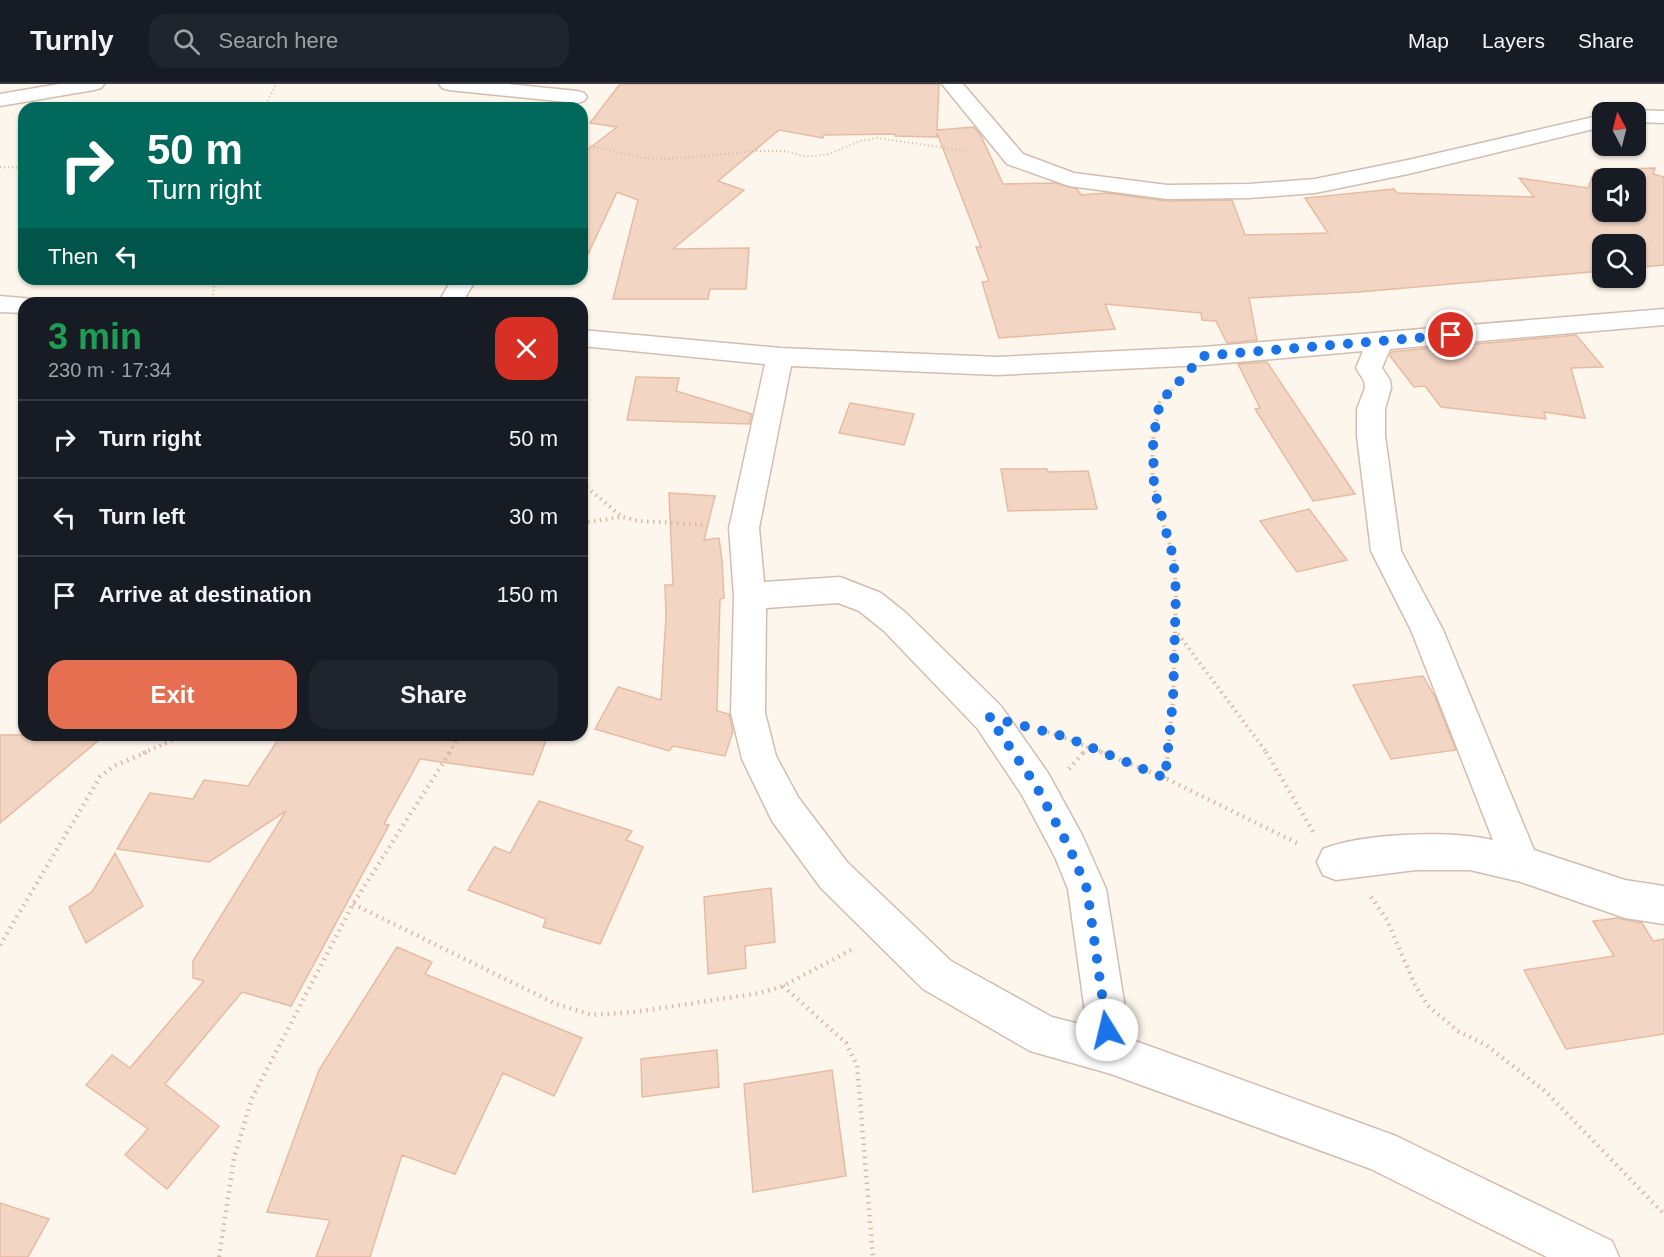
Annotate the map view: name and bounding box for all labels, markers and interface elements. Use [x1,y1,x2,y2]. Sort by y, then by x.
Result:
search box [149,14,569,68]
text: Turnly [30,25,113,56]
icon: search [170,25,203,58]
text: Search here [218,28,338,53]
text: Map [1408,29,1449,52]
text: Layers [1482,29,1545,52]
text: Share [1578,29,1634,52]
north arrow [1592,102,1646,156]
map controls [1592,102,1646,288]
icon: right [48,126,126,204]
text: 50 m [147,126,243,173]
button: sound [1592,168,1646,222]
text: Turn right [147,175,262,205]
button: search [1592,234,1646,288]
icon: left [110,240,143,273]
text: Then [48,244,98,269]
pin [1425,309,1476,360]
text: 3 min [48,316,142,357]
button: close [495,317,558,380]
icon: arrive [1434,318,1467,351]
text: 230 m · 17:34 [48,359,171,381]
icon: right [48,423,81,456]
text: Turn right [99,426,201,451]
text: 50 m [509,426,558,451]
icon: left [48,501,81,534]
text: Turn left [99,504,185,529]
text: 30 m [509,504,558,529]
icon: arrive [48,579,81,612]
text: Arrive at destination [99,582,312,607]
text: 150 m [497,582,558,607]
button: Exit [48,660,297,729]
button: Share [309,660,558,729]
position arrow [1075,998,1139,1062]

